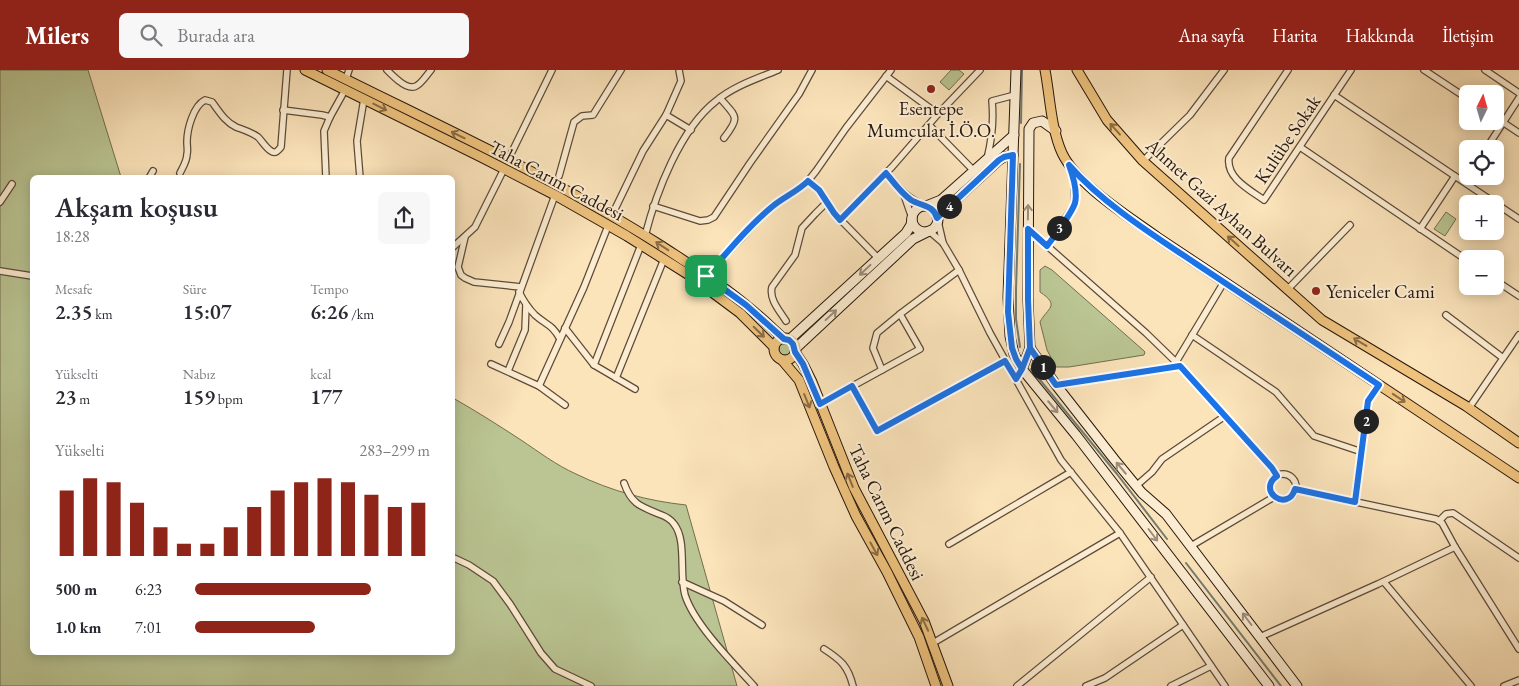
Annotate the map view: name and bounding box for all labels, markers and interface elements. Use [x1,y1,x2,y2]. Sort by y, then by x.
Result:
search box [119,13,469,58]
text: Milers [25,20,89,51]
icon: search [137,21,165,49]
text: Burada ara [177,23,255,48]
text: Ana sayfa [1178,24,1244,47]
text: Harita [1272,24,1317,47]
text: Hakkında [1345,24,1414,47]
text: İletişim [1442,24,1494,47]
marker: Esentepe Mumcular İ.Ö.O. [925,83,937,95]
north arrow [1459,85,1504,130]
map controls [1459,85,1504,295]
street label: Kulübe Sokak [1249,89,1327,189]
place label: Esentepe Mumcular İ.Ö.O. [867,96,995,143]
one-way arrow [372,103,387,113]
one-way arrow [1109,123,1121,136]
one-way arrow [451,130,466,139]
street label: Ahmet Gazi Ayhan Bulvarı [1140,132,1303,282]
street label: Taha Carım Caddesi [485,135,629,227]
button: locate [1459,140,1504,185]
text: Akşam koşusu [55,189,218,225]
button: share [378,192,430,244]
pin: 4 [936,194,962,218]
button: + [1459,195,1504,240]
text: 4 [946,197,953,215]
one-way arrow [1023,204,1033,220]
pin: 3 [1046,216,1072,240]
text: 3 [1056,219,1063,237]
text: 18:28 [55,226,90,247]
one-way arrow [1227,235,1240,246]
one-way arrow [655,241,669,251]
button: − [1459,250,1504,295]
pin [685,255,727,297]
icon: arrive [692,262,720,290]
one-way arrow [859,264,872,276]
place label: Yeniceler Cami [1326,279,1435,304]
text: Mesafe [55,280,92,298]
text: Süre [183,280,207,298]
text: Tempo [310,280,349,298]
marker: Yeniceler Cami [1310,285,1322,297]
text: 2.35 [55,298,92,325]
text: 15:07 [183,298,231,325]
text: 6:26 [310,298,348,325]
text: km [92,305,113,323]
text: /km [348,305,374,323]
one-way arrow [824,309,837,321]
one-way arrow [753,326,765,338]
one-way arrow [1353,336,1367,346]
pin: 1 [1030,354,1056,380]
text: 1 [1040,358,1047,376]
text: Yükselti [55,365,98,383]
text: Nabız [183,365,215,383]
text: kcal [310,365,331,383]
text: 23 [55,383,77,410]
text: 159 [183,383,215,410]
text: 177 [310,383,343,410]
text: m [77,390,90,408]
text: bpm [215,390,243,408]
one-way arrow [803,393,813,408]
one-way arrow [1392,393,1406,403]
one-way arrow [1048,400,1059,413]
pin: 2 [1354,408,1378,434]
text: 2 [1363,412,1370,430]
text: Yükselti [55,440,104,461]
text: 283–299 m [359,440,430,461]
street label: Taha Carım Caddesi [843,440,931,585]
one-way arrow [1115,461,1127,474]
one-way arrow [845,473,854,488]
one-way arrow [1148,528,1159,541]
one-way arrow [869,541,879,556]
text: 500 m [55,579,97,600]
text: 6:23 [135,579,162,600]
one-way arrow [1241,613,1252,626]
text: 1.0 km [55,617,101,638]
text: 7:01 [135,617,162,638]
one-way arrow [919,617,929,632]

